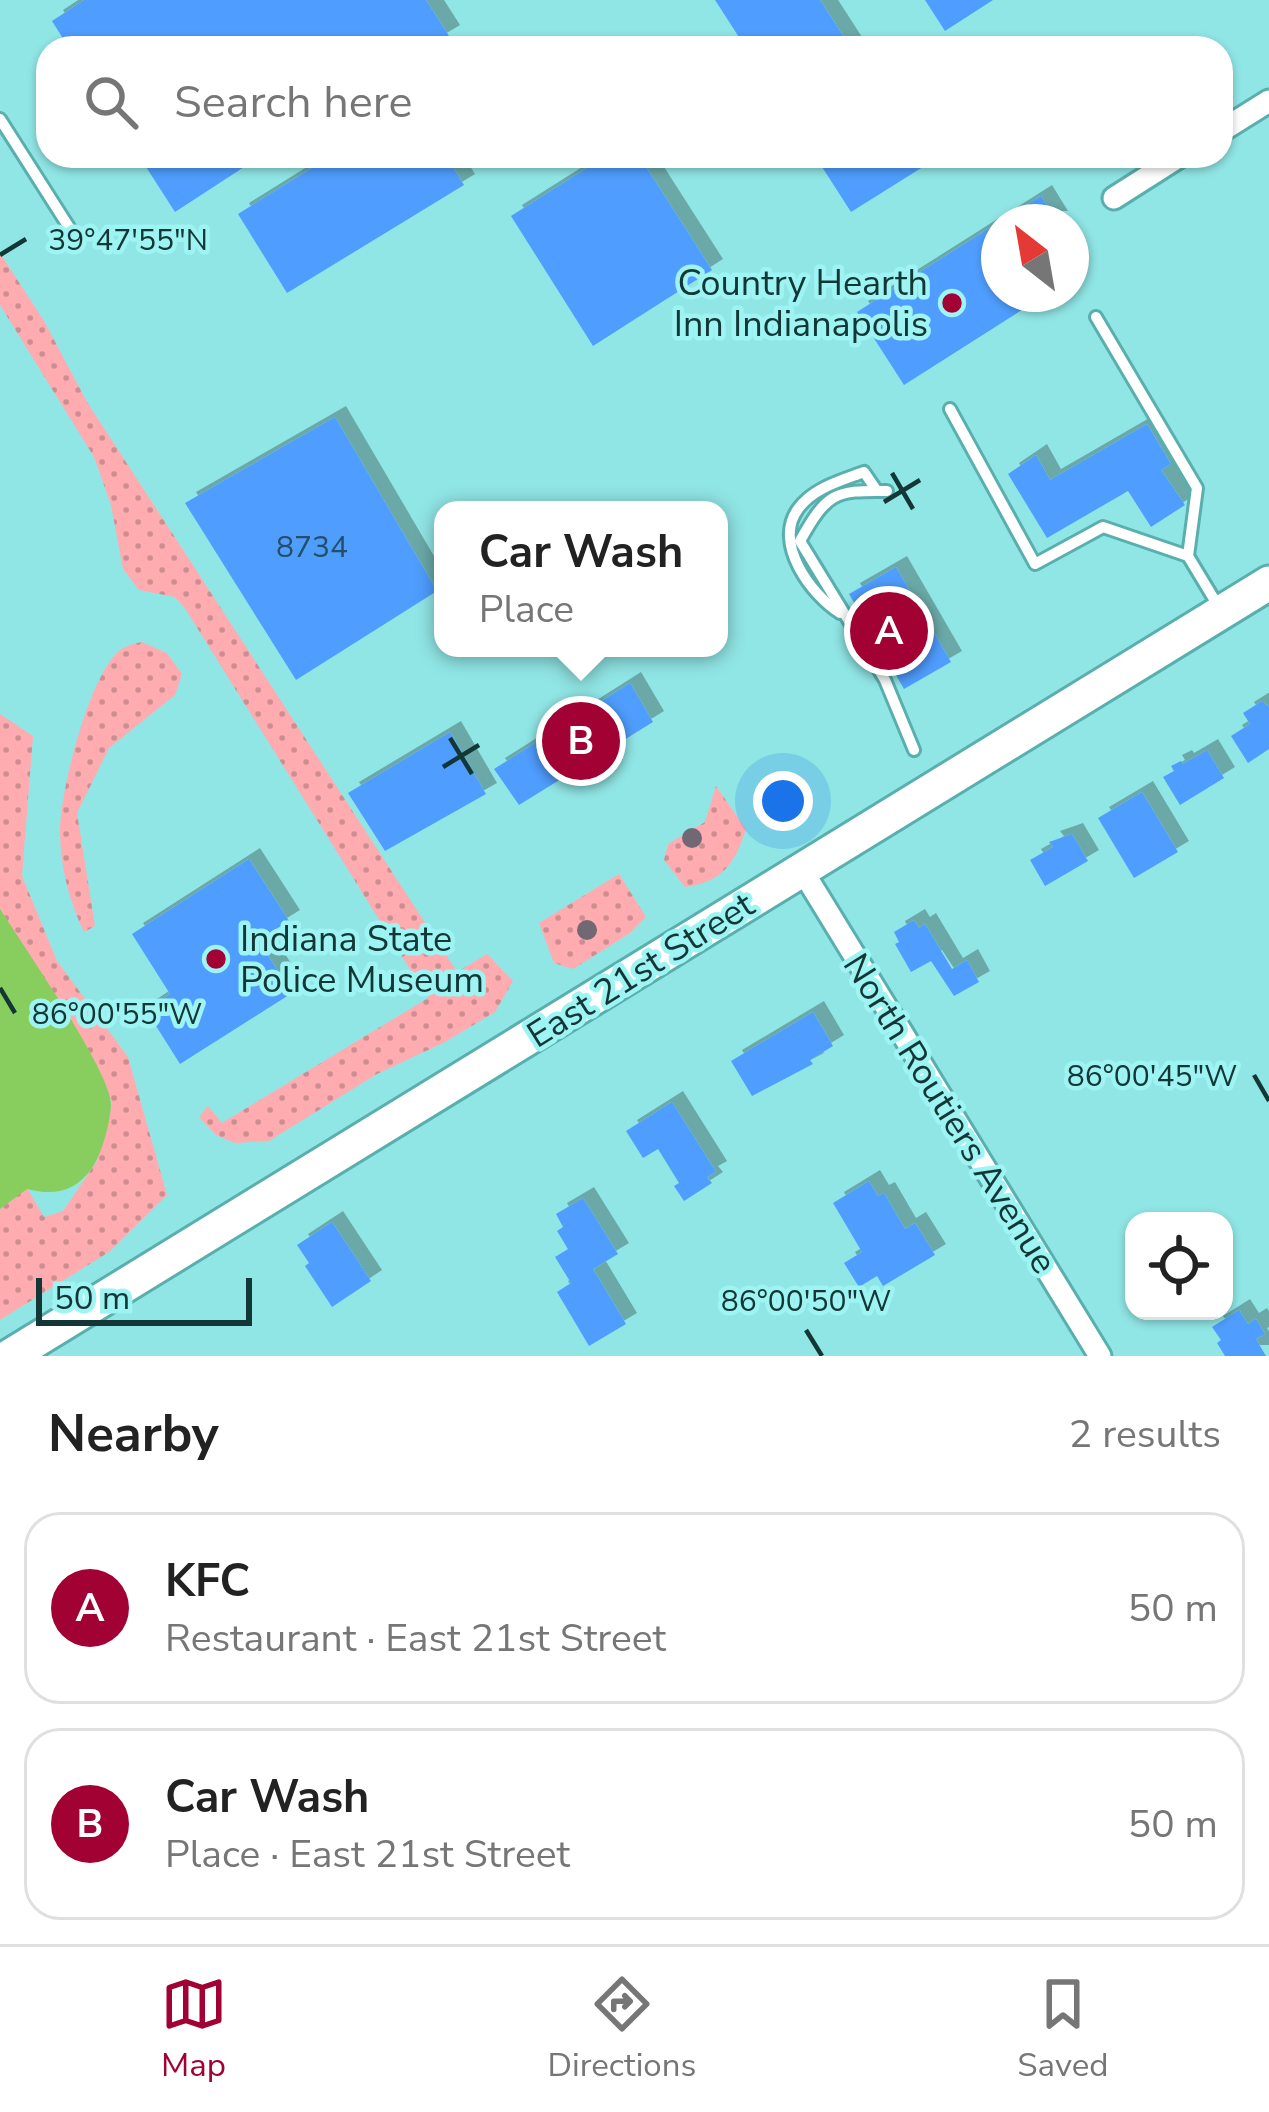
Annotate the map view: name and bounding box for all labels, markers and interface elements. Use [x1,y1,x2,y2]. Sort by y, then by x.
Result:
search box [36,36,1233,168]
icon: search [78,69,144,135]
text: Search here [174,72,413,133]
north arrow [981,204,1089,312]
text: 39°47'55"N [48,220,208,261]
place label: Country Hearth Inn Indianapolis [674,259,928,349]
marker: Country Hearth Inn Indianapolis [939,290,965,316]
popup [434,501,728,657]
text: Car Wash [479,522,683,583]
house number: 8734 [276,527,348,568]
text: Place [479,583,574,636]
pin: A [850,586,928,676]
pin: B [542,696,620,786]
your location [753,771,813,831]
street label: East 21st Street [518,881,764,1060]
place label: Indiana State Police Museum [240,915,484,1005]
street label: North Routiers Avenue [831,945,1068,1283]
marker: Indiana State Police Museum [203,946,229,972]
text: 86°00'55"W [32,994,202,1035]
text: 86°00'45"W [1067,1056,1237,1097]
map controls [1125,1212,1233,1320]
button: locate [1125,1212,1233,1320]
scale bar [36,1272,252,1325]
text: 50 m [54,1276,130,1321]
text: 86°00'50"W [721,1281,891,1322]
text: Nearby [48,1399,219,1469]
text: 2 results [1069,1408,1221,1461]
text: KFC [165,1551,250,1612]
text: A [75,1582,105,1635]
text: 50 m [1128,1582,1218,1635]
text: Restaurant · East 21st Street [165,1612,666,1665]
text: Car Wash [165,1767,369,1828]
text: B [77,1798,103,1851]
text: 50 m [1128,1798,1218,1851]
text: Place · East 21st Street [165,1828,570,1881]
tab: Map [161,1971,227,2088]
tab: Directions [548,1971,696,2088]
tab: Saved [1017,1971,1108,2088]

